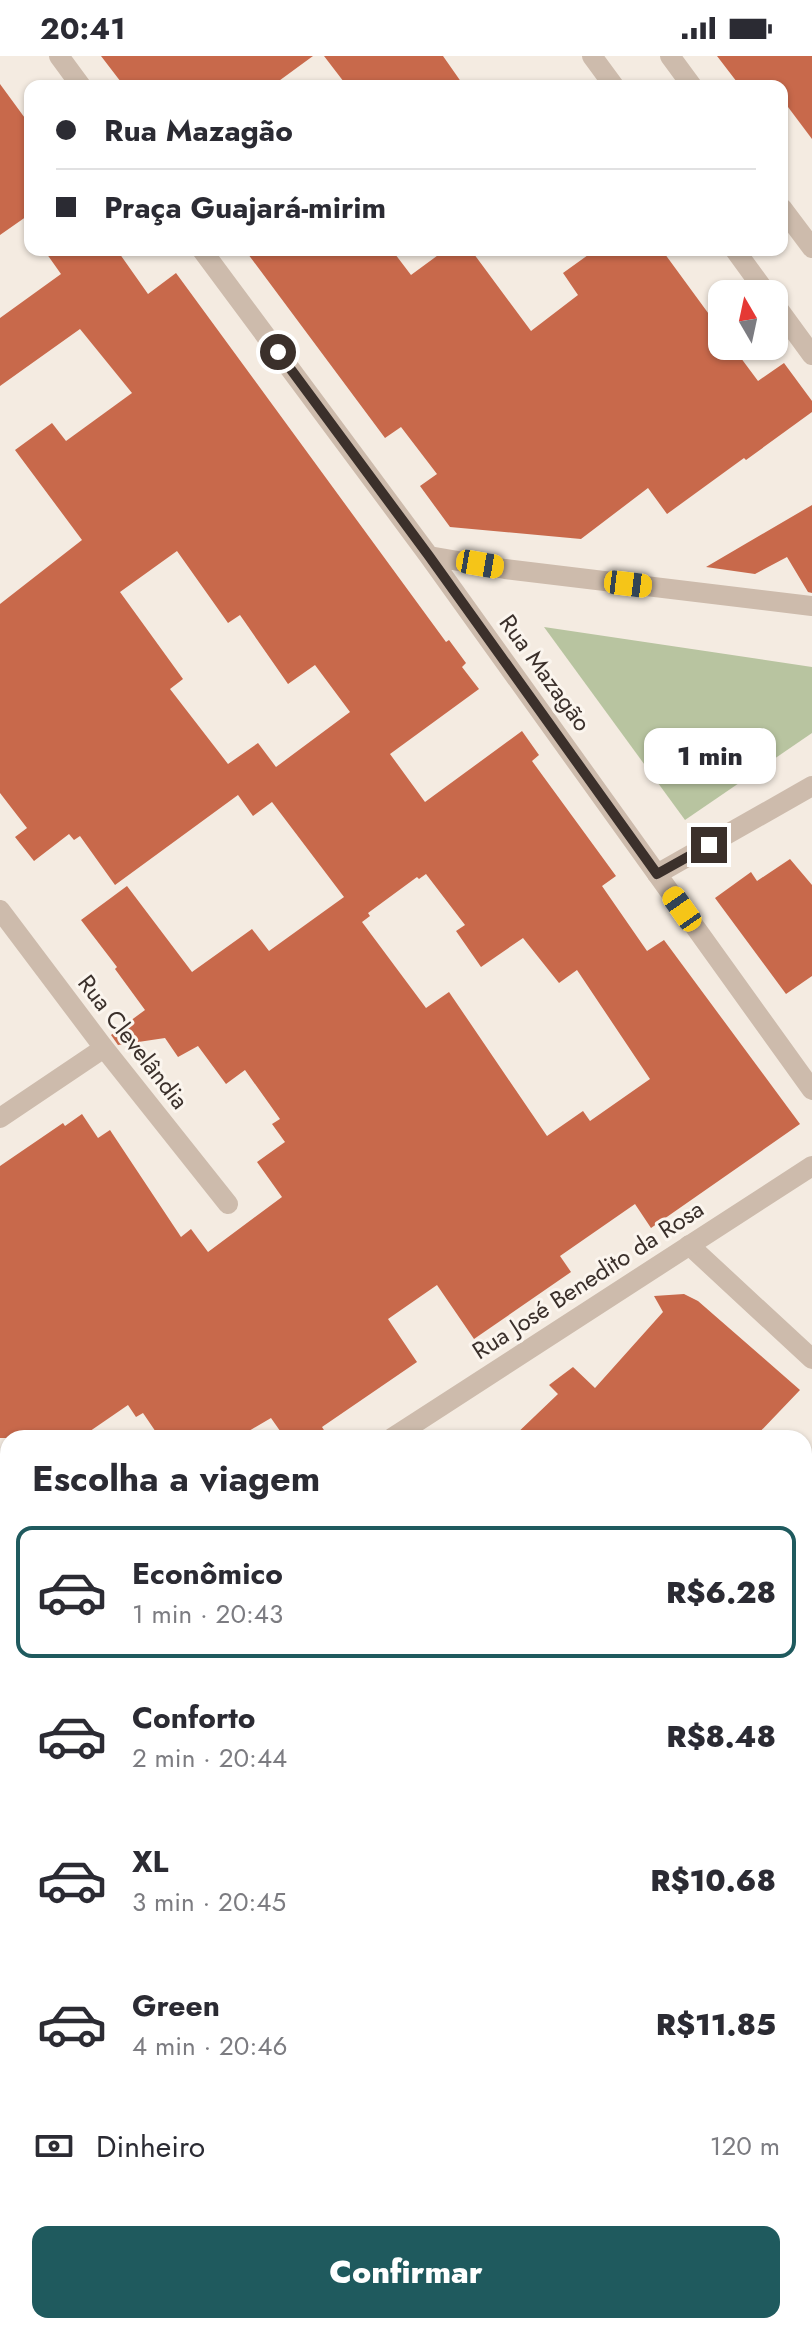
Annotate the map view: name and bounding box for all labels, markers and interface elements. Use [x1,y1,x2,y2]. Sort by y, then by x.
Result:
text: 20:41 [40,7,125,50]
text: Rua Mazagão [104,109,293,152]
text: Praça Guajará-mirim [104,186,386,229]
north arrow [708,280,788,360]
map controls [708,280,788,360]
route start [260,334,296,370]
car [454,548,506,580]
car [603,569,653,599]
street label: Rua Mazagão [491,607,600,738]
callout: 1 min [643,729,775,785]
text: 1 min [677,737,743,775]
route end [691,827,727,863]
car [658,882,706,936]
street label: Rua Clevelândia [70,967,197,1117]
street label: Rua José Benedito da Rosa [465,1191,710,1368]
text: Escolha a viagem [32,1452,320,1504]
text: Econômico [132,1552,283,1595]
icon: car [36,1556,108,1628]
text: R$6.28 [666,1571,776,1614]
text: 1 min · 20:43 [132,1595,283,1633]
text: Conforto [132,1696,256,1739]
icon: car [36,1700,108,1772]
text: R$8.48 [666,1715,776,1758]
text: 2 min · 20:44 [132,1739,287,1777]
text: XL [132,1840,168,1883]
icon: car [36,1844,108,1916]
text: R$10.68 [650,1859,776,1902]
text: 3 min · 20:45 [132,1883,286,1921]
text: Green [132,1984,220,2027]
icon: car [36,1988,108,2060]
text: R$11.85 [656,2003,776,2046]
text: 4 min · 20:46 [132,2027,287,2065]
icon: cash [32,2124,76,2168]
text: Dinheiro [96,2125,205,2168]
text: 120 m [710,2127,780,2165]
button: Confirmar [32,2226,780,2318]

